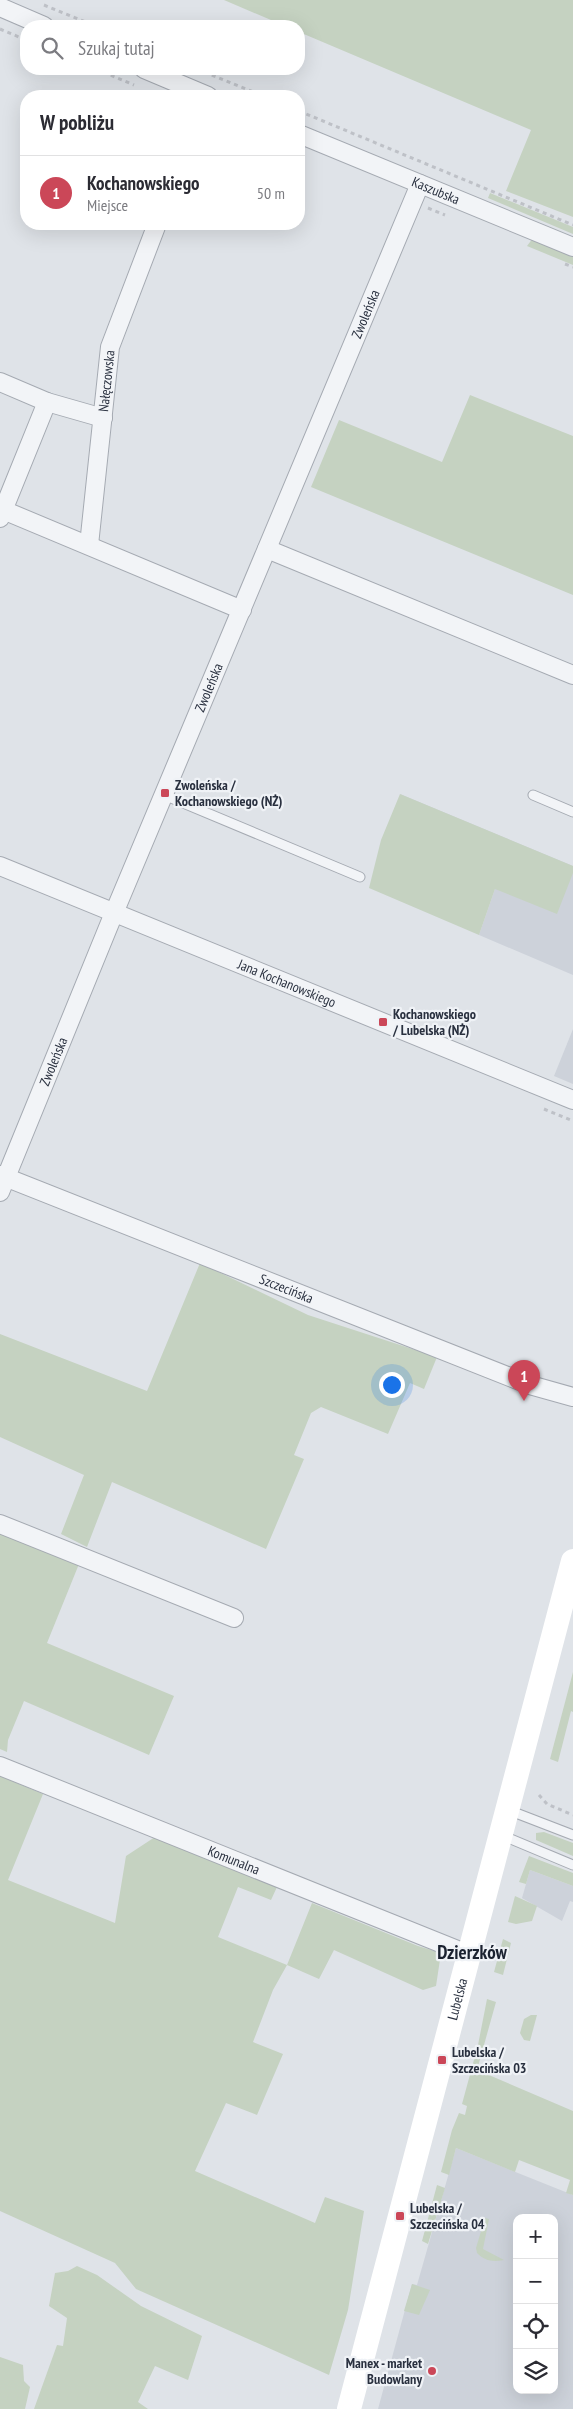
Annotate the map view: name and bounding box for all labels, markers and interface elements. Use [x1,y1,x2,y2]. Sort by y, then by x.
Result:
search box [20,20,305,75]
icon: search [38,34,66,62]
text: Szukaj tutaj [78,36,155,60]
text: W pobliżu [40,109,114,136]
text: Kochanowskiego [87,171,200,195]
street label: Kaszubska [409,173,462,208]
text: 1 [52,183,60,203]
text: 50 m [257,183,285,203]
text: Miejsce [87,195,128,215]
street label: Zwoleńska [347,287,384,341]
street label: Nałęczowska [94,349,119,413]
street label: Zwoleńska [190,660,227,714]
place label: Zwoleńska / Kochanowskiego (NŻ) [175,776,282,810]
marker: Zwoleńska / Kochanowskiego (NŻ) [159,787,171,799]
street label: Jana Kochanowskiego [234,955,339,1011]
place label: Kochanowskiego / Lubelska (NŻ) [392,1005,476,1039]
marker: Kochanowskiego / Lubelska (NŻ) [377,1016,389,1028]
street label: Zwoleńska [35,1034,71,1089]
street label: Szczecińska [257,1270,316,1307]
pin: 1 [508,1360,540,1401]
your location [379,1372,405,1398]
street label: Komunalna [205,1842,262,1879]
district label: Dzierzków [437,1940,508,1964]
street label: Lubelska [443,1976,471,2022]
place label: Lubelska / Szczecińska 03 [452,2043,527,2077]
marker: Lubelska / Szczecińska 03 [436,2054,448,2066]
place label: Lubelska / Szczecińska 04 [410,2199,485,2233]
marker: Lubelska / Szczecińska 04 [394,2210,406,2222]
map controls [513,2214,558,2394]
button: + [513,2214,558,2259]
button: − [513,2259,558,2304]
button: locate [513,2304,558,2349]
button: layers [513,2349,558,2394]
place label: Manex - market Budowlany [346,2354,422,2388]
marker: Manex - market Budowlany [426,2365,438,2377]

